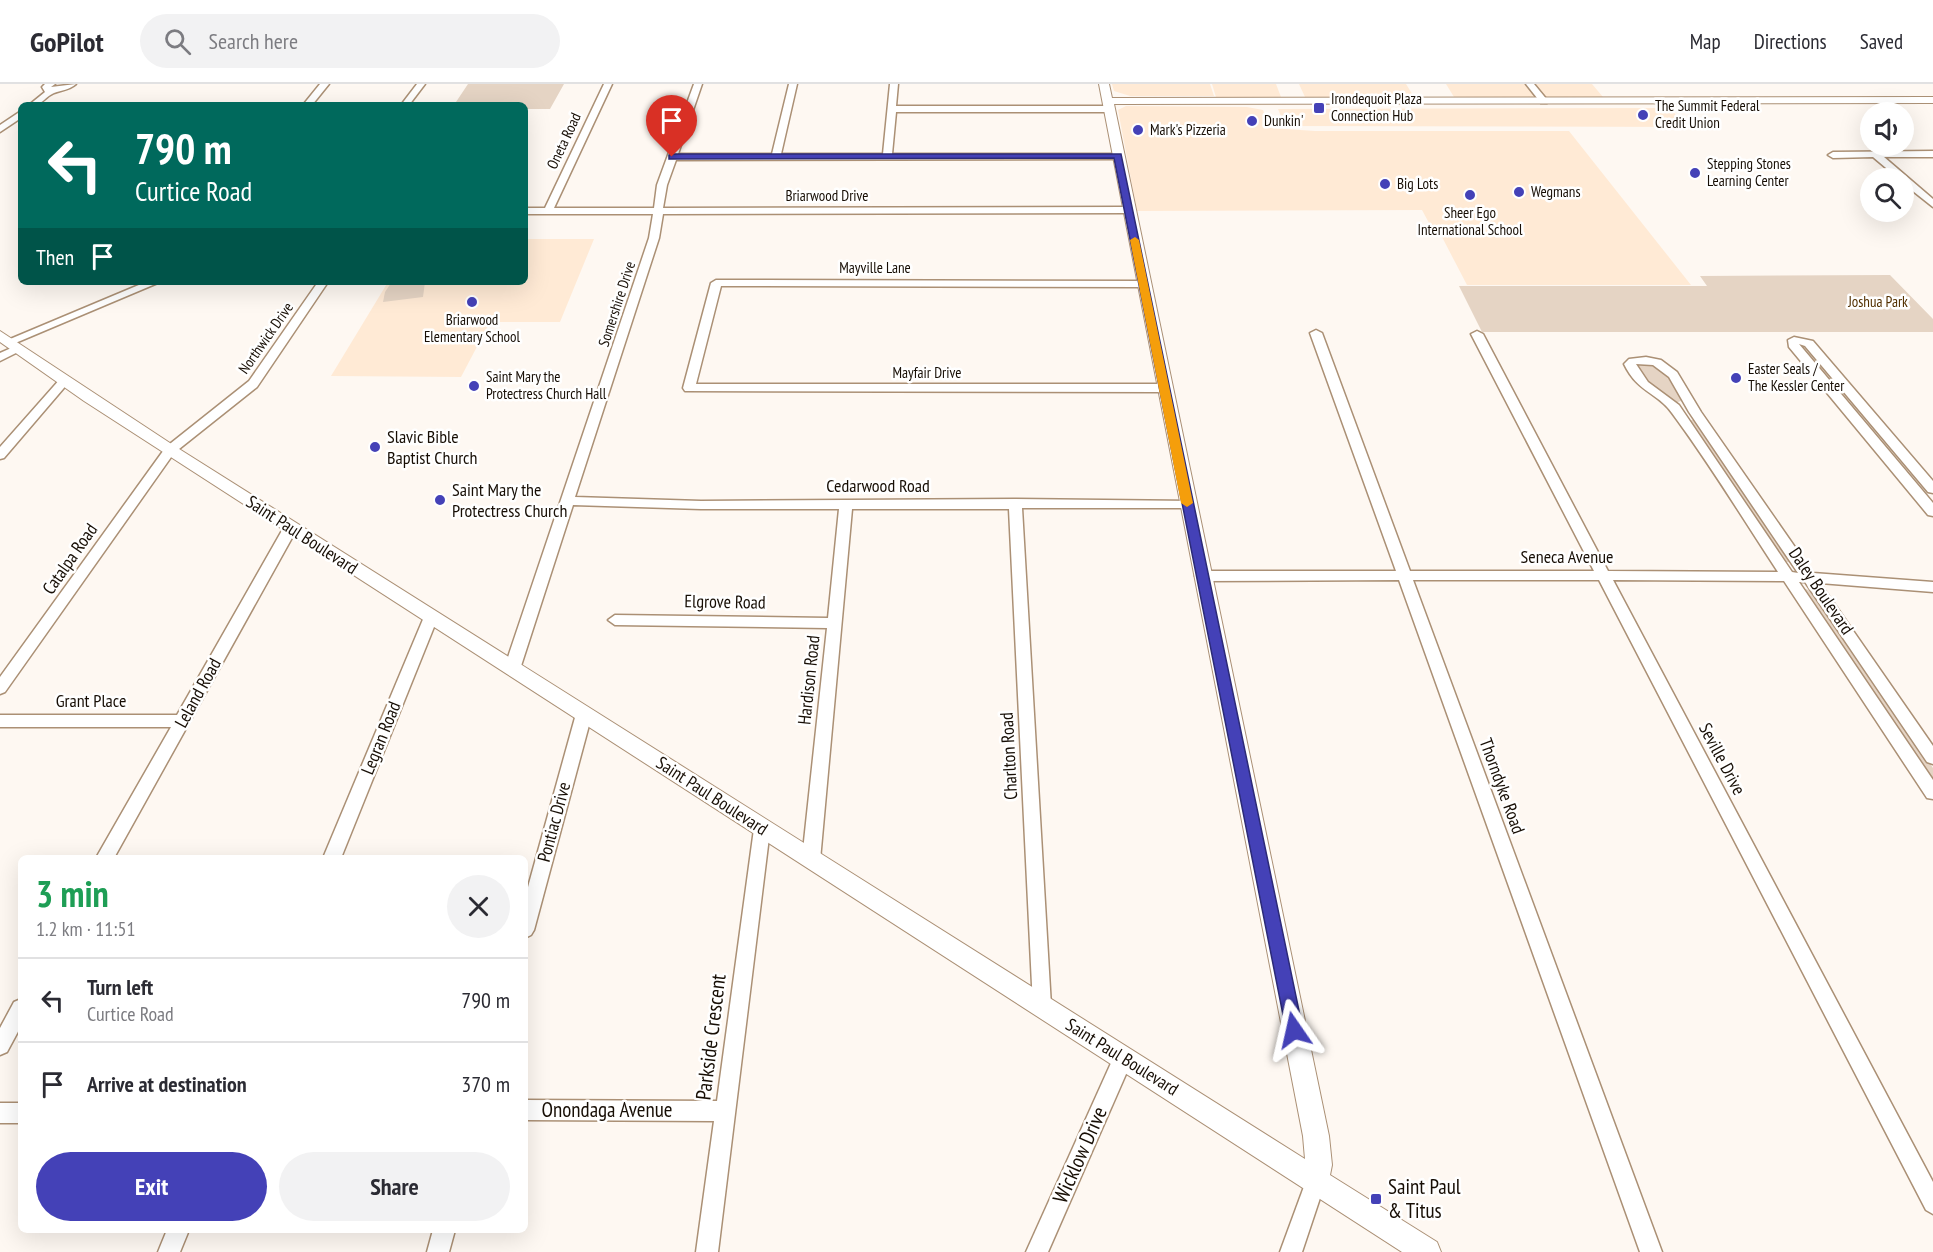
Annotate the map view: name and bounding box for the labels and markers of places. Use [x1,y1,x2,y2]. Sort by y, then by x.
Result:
place label: Irondequoit Plaza Connection Hub [1331,89,1422,125]
pin [646,95,697,157]
place label: The Summit Federal Credit Union [1655,96,1760,132]
marker: Irondequoit Plaza Connection Hub [1312,101,1326,115]
marker: The Summit Federal Credit Union [1636,108,1650,122]
place label: Dunkin' [1264,111,1304,130]
marker: Dunkin' [1245,114,1259,128]
place label: Mark's Pizzeria [1150,120,1226,139]
marker: Mark's Pizzeria [1131,123,1145,137]
place label: Stepping Stones Learning Center [1707,154,1791,190]
marker: Stepping Stones Learning Center [1688,166,1702,180]
place label: Big Lots [1397,174,1438,193]
marker: Big Lots [1378,177,1392,191]
place label: Wegmans [1531,182,1581,201]
marker: Wegmans [1512,185,1526,199]
marker: Sheer Ego International School [1463,188,1477,202]
place label: Sheer Ego International School [1418,203,1523,239]
marker: Briarwood Elementary School [465,295,479,309]
place label: Briarwood Elementary School [424,310,521,346]
place label: Easter Seals / The Kessler Center [1748,359,1845,395]
place label: Saint Mary the Protectress Church Hall [486,367,607,403]
marker: Easter Seals / The Kessler Center [1729,371,1743,385]
marker: Saint Mary the Protectress Church Hall [467,379,481,393]
place label: Slavic Bible Baptist Church [387,425,477,469]
marker: Slavic Bible Baptist Church [368,440,382,454]
place label: Saint Mary the Protectress Church [452,478,567,522]
marker: Saint Mary the Protectress Church [433,493,447,507]
place label: Saint Paul & Titus [1388,1173,1461,1224]
marker: Saint Paul & Titus [1369,1192,1383,1206]

